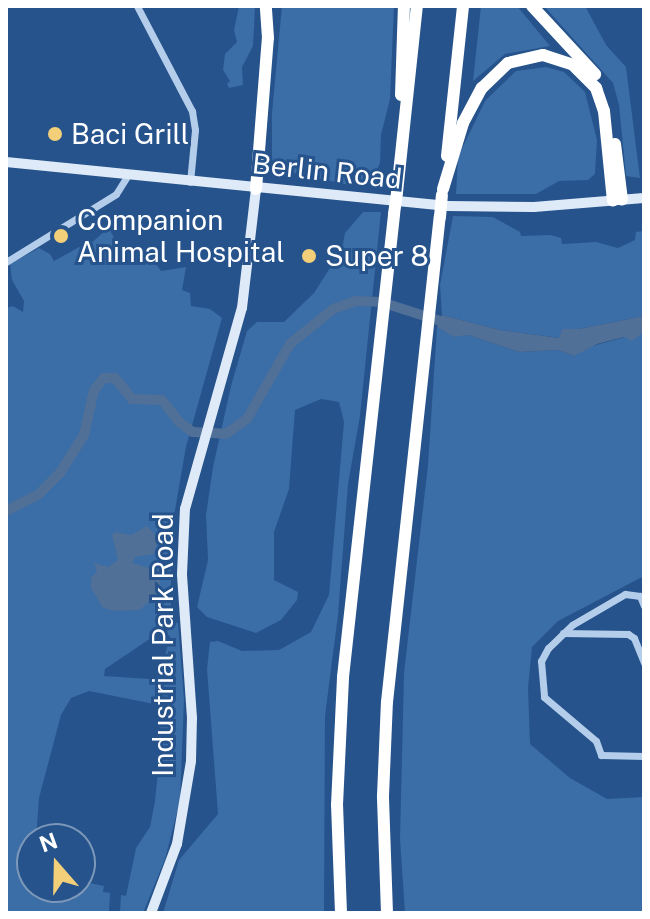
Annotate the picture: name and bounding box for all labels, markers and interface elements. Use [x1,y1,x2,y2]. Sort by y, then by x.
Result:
place label: Baci Grill [71,117,189,151]
marker: Baci Grill [46,125,64,143]
street label: Berlin Road [250,146,404,196]
place label: Companion Animal Hospital [77,203,285,269]
marker: Companion Animal Hospital [52,227,70,245]
place label: Super 8 [325,239,429,273]
marker: Super 8 [300,247,318,265]
street label: Industrial Park Road [146,513,180,777]
north arrow [16,823,96,903]
text: N [36,827,61,857]

